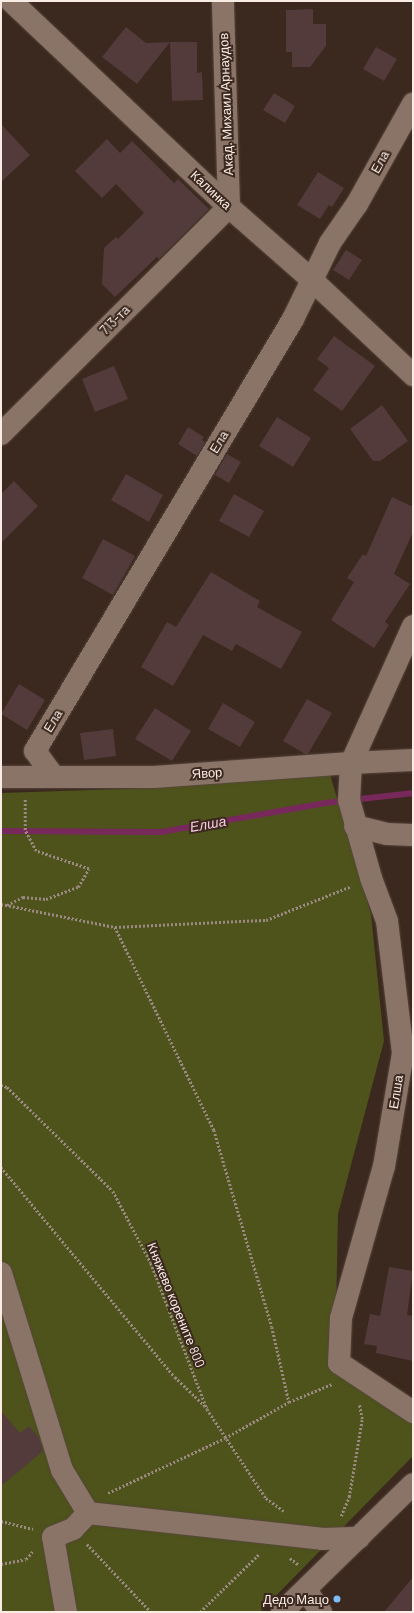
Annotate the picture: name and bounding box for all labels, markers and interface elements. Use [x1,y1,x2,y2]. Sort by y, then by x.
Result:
street label: Акад. Михаил Арнаудов [216,32,236,176]
street label: Ела [367,148,393,176]
street label: Калинка [187,167,235,213]
street label: 713-та [97,302,133,338]
street label: Ела [206,428,232,456]
street label: Ела [40,707,66,735]
street label: Явор [191,764,223,782]
water label: Елша [188,813,228,835]
street label: Елша [386,1074,406,1110]
street label: Княжево корените 800 [144,1240,208,1370]
place label: Дедо Мацо [263,1591,329,1607]
marker: Дедо Мацо [332,1594,342,1604]

